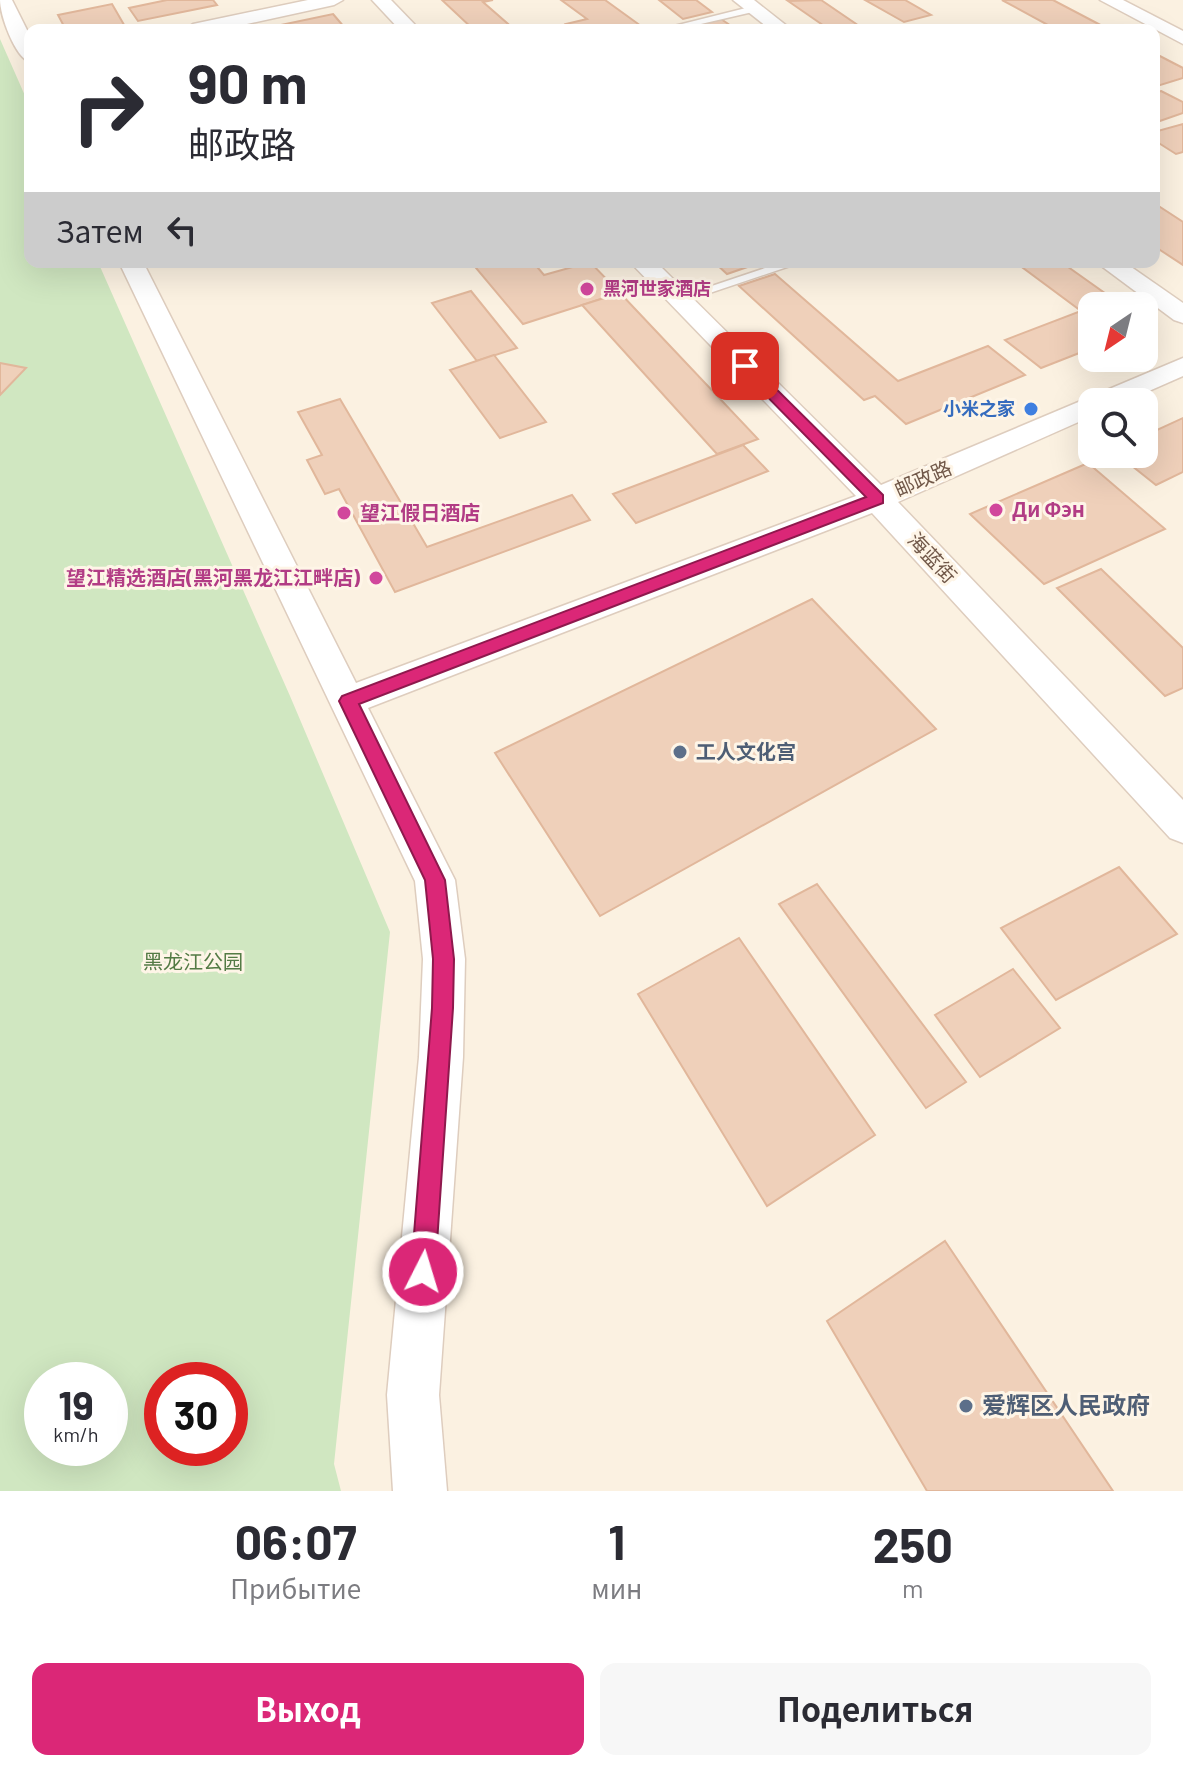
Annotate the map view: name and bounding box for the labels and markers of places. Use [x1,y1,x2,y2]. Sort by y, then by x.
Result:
place label: 黑河世家酒店 [603,277,711,299]
marker: 黑河世家酒店 [578,280,596,298]
pin [711,332,779,400]
place label: 小米之家 [943,397,1015,419]
marker: 小米之家 [1022,400,1040,418]
place label: Ди Фэн [1012,497,1085,521]
place label: 望江假日酒店 [360,500,480,524]
marker: Ди Фэн [987,501,1005,519]
marker: 望江假日酒店 [335,504,353,522]
place label: 望江精选酒店(黑河黑龙江江畔店) [66,565,360,589]
marker: 望江精选酒店(黑河黑龙江江畔店) [367,569,385,587]
place label: 工人文化宫 [696,739,796,763]
marker: 工人文化宫 [671,743,689,761]
place label: 爱辉区人民政府 [982,1390,1150,1419]
marker: 爱辉区人民政府 [957,1397,975,1415]

